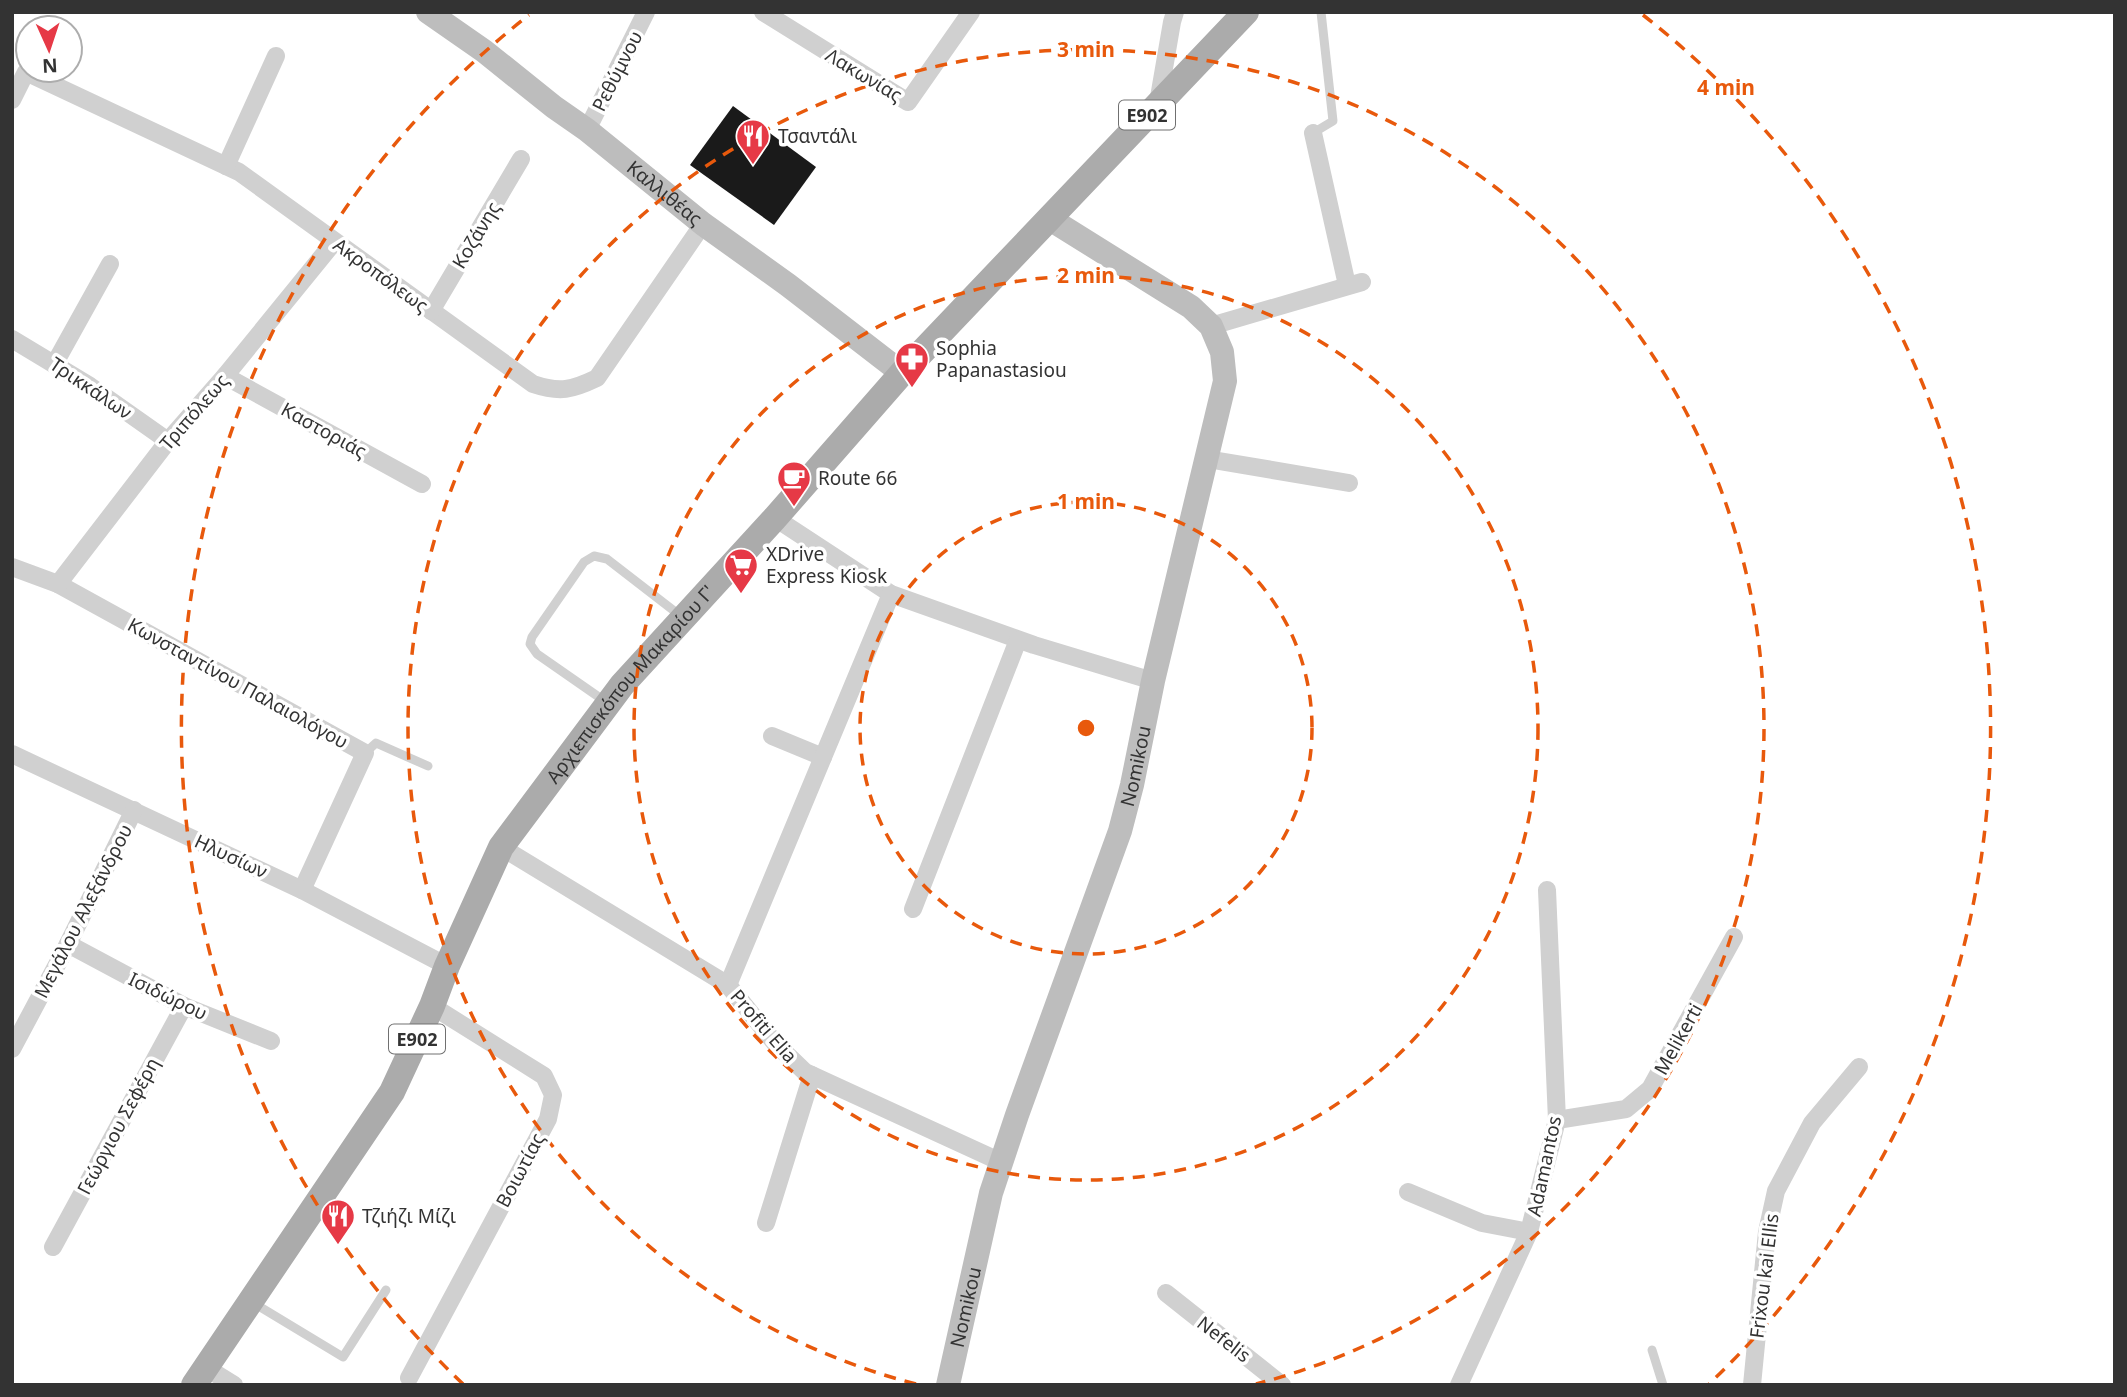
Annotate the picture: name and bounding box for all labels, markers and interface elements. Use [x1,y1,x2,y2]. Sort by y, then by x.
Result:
north arrow [14,14,84,84]
street label: Ρεθύμνου [586,26,648,116]
text: 3 min [1057,35,1115,63]
street label: Λακωνίας [821,42,907,108]
text: N [41,53,58,79]
text: 4 min [1697,73,1755,101]
road number: E902 [1119,100,1175,130]
restaurant icon: Τσαντάλι [734,117,772,166]
place label: Τσαντάλι [778,123,857,149]
street label: Καλλιθέας [621,154,708,231]
street label: Κοζάνης [446,197,506,273]
street label: Ακροπόλεως [328,232,434,318]
text: 2 min [1057,261,1115,289]
place label: Sophia Papanastasiou [936,335,1067,383]
pharmacy icon: Sophia Papanastasiou [893,340,931,389]
street label: Τρικκάλων [45,351,137,425]
street label: Τριπόλεως [154,368,234,456]
street label: Καστοριάς [277,396,371,464]
cafe icon: Route 66 [775,459,813,508]
place label: Route 66 [818,465,897,491]
text: 1 min [1057,487,1115,515]
place label: XDrive Express Kiosk [766,541,887,589]
supermarket icon: XDrive Express Kiosk [722,546,760,595]
street label: Αρχιεπισκόπου Μακαρίου Γ' [540,579,720,789]
street label: Κωνσταντίνου Παλαιολόγου [123,611,353,755]
centre of rings [1074,716,1098,740]
street label: Nomikou [1114,723,1157,809]
street label: Μεγάλου Αλεξάνδρου [28,820,138,1002]
street label: Ηλυσίων [190,828,272,884]
street label: Ισιδώρου [124,966,212,1026]
street label: Profiti Elia [725,984,803,1068]
street label: Melikerti [1648,998,1708,1080]
road number: E902 [389,1024,445,1054]
street label: Γεώργιου Σεφέρη [71,1053,165,1199]
street label: Adamantos [1521,1113,1567,1219]
street label: Βοιωτίας [490,1128,550,1212]
restaurant icon: Τζιήζι Μίζι [319,1197,357,1246]
place label: Τζιήζι Μίζι [362,1203,456,1229]
street label: Frixou kai Ellis [1743,1212,1785,1340]
street label: Nomikou [944,1264,987,1350]
street label: Nefelis [1192,1310,1256,1368]

